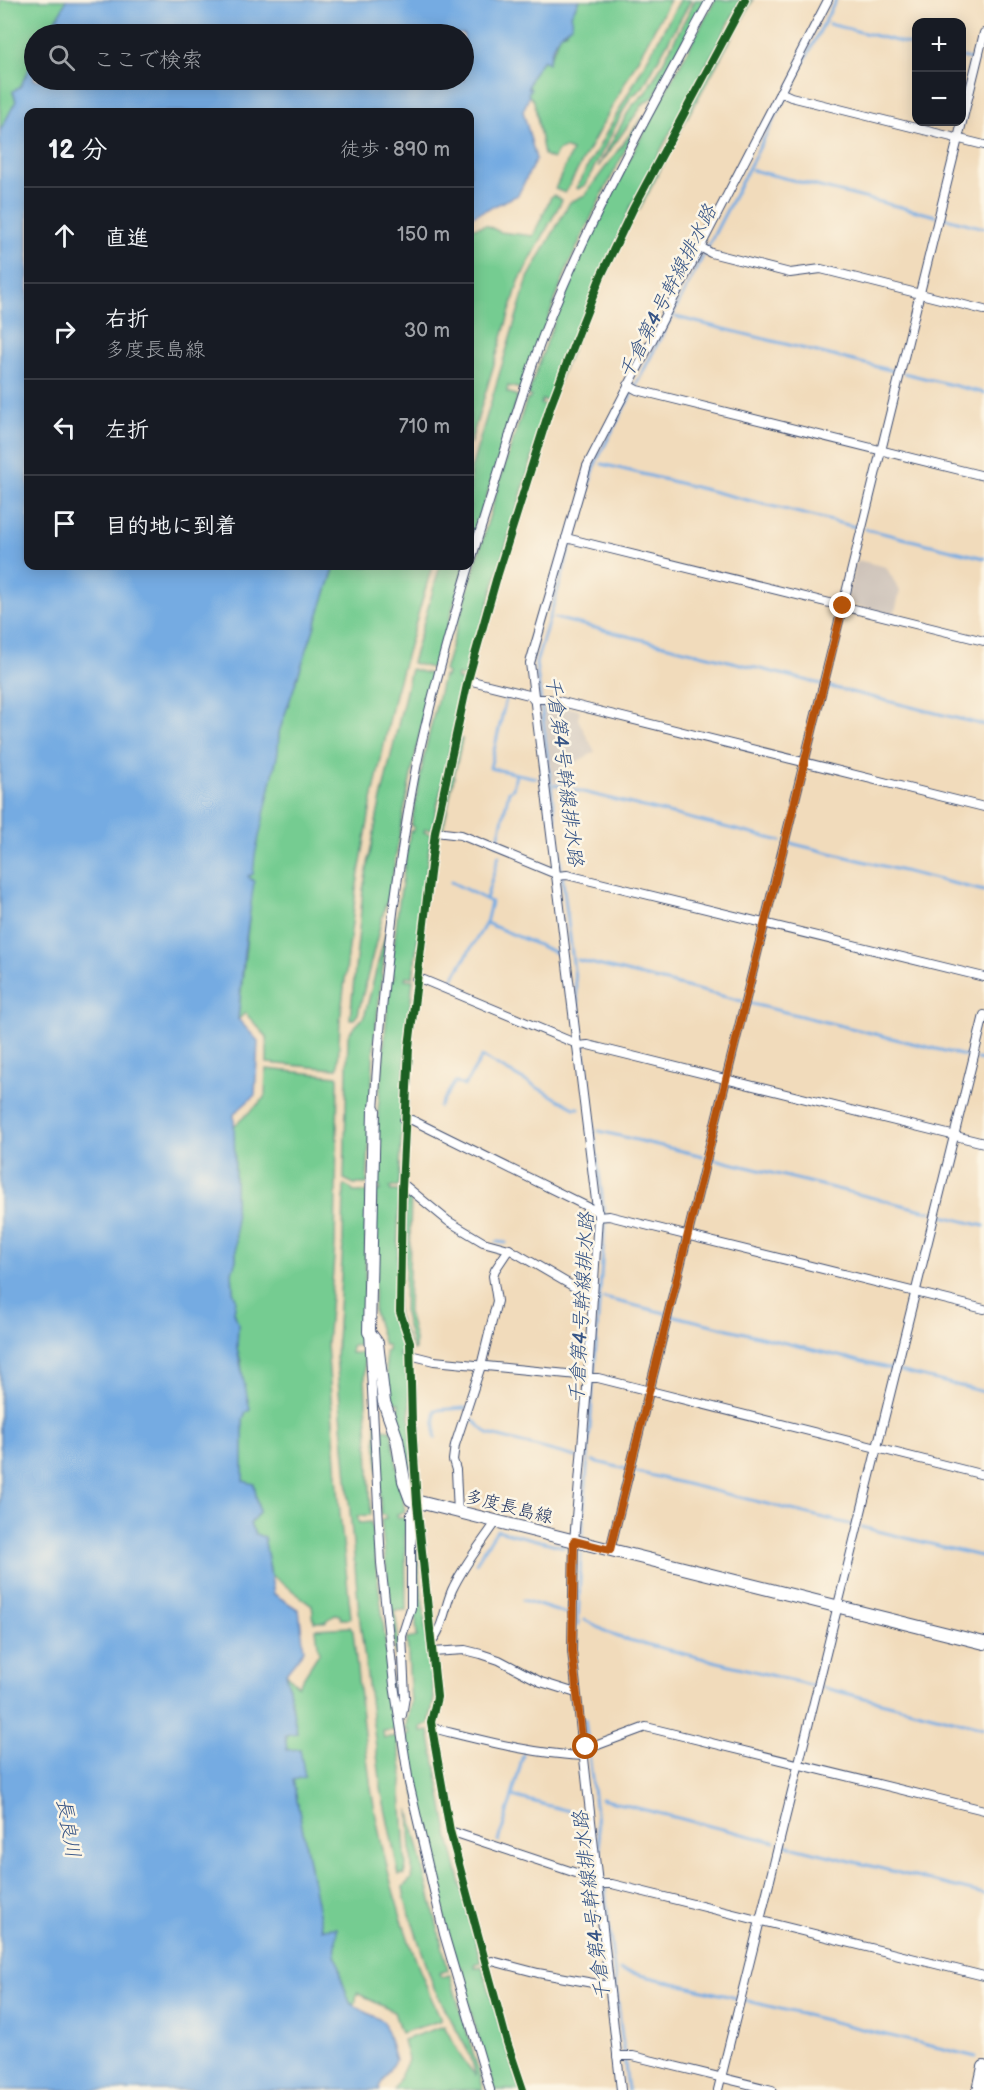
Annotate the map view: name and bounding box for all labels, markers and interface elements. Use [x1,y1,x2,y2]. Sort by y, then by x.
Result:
map controls [912,18,966,126]
button: + [912,18,966,72]
search box [24,24,474,90]
icon: search [45,41,78,74]
text: ここで検索 [93,47,203,74]
button: − [912,72,966,126]
text: 12 分 [48,135,108,166]
text: 徒歩 · 890 m [340,138,450,162]
water label: 千倉第4号幹線排水路 [614,200,723,383]
icon: ahead [48,219,81,252]
text: 150 m [397,223,450,247]
text: 直進 [105,225,149,252]
text: 右折 [105,306,149,333]
icon: right [48,315,81,348]
text: 30 m [404,319,450,343]
text: 多度長島線 [105,338,205,362]
icon: left [48,411,81,444]
text: 710 m [399,415,450,439]
text: 左折 [105,417,149,444]
icon: arrive [48,507,81,540]
text: 目的地に到着 [105,513,237,540]
route end [829,592,855,618]
water label: 千倉第4号幹線排水路 [540,674,588,869]
water label: 千倉第4号幹線排水路 [565,1211,599,1404]
street label: 多度長島線 [463,1486,555,1528]
route start [572,1733,598,1759]
water label: 長良川 [51,1796,85,1860]
water label: 千倉第4号幹線排水路 [568,1808,616,2003]

